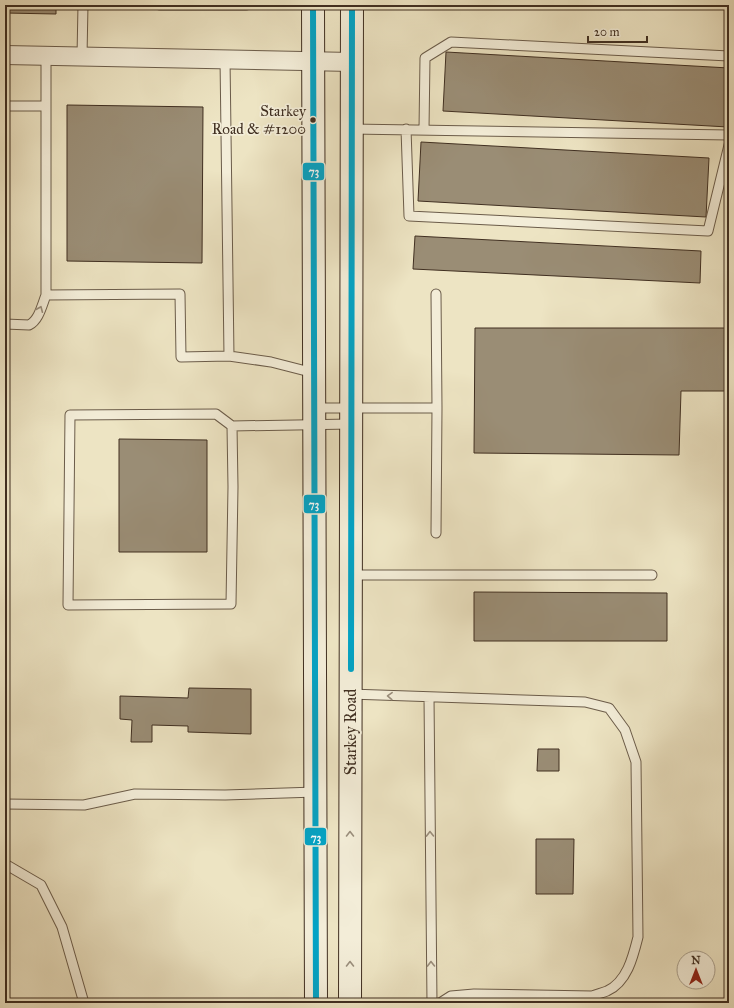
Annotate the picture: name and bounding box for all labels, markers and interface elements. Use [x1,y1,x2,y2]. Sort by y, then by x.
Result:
scale bar [588,18,647,44]
text: 20 m [594,25,620,39]
place label: Starkey Road & #1200 [212,102,307,138]
marker: Starkey Road & #1200 [308,115,318,125]
line badge: 73 [302,162,325,181]
text: 73 [309,165,319,179]
one-way arrow [35,306,43,314]
line badge: 73 [303,494,326,514]
text: 73 [309,498,319,512]
street label: Starkey Road [341,689,360,775]
one-way arrow [387,691,393,700]
line badge: 73 [304,827,327,846]
text: 73 [311,831,321,845]
one-way arrow [346,831,354,837]
one-way arrow [426,831,434,837]
north arrow [676,950,716,990]
text: N [691,954,701,967]
one-way arrow [346,961,354,967]
one-way arrow [427,961,436,967]

